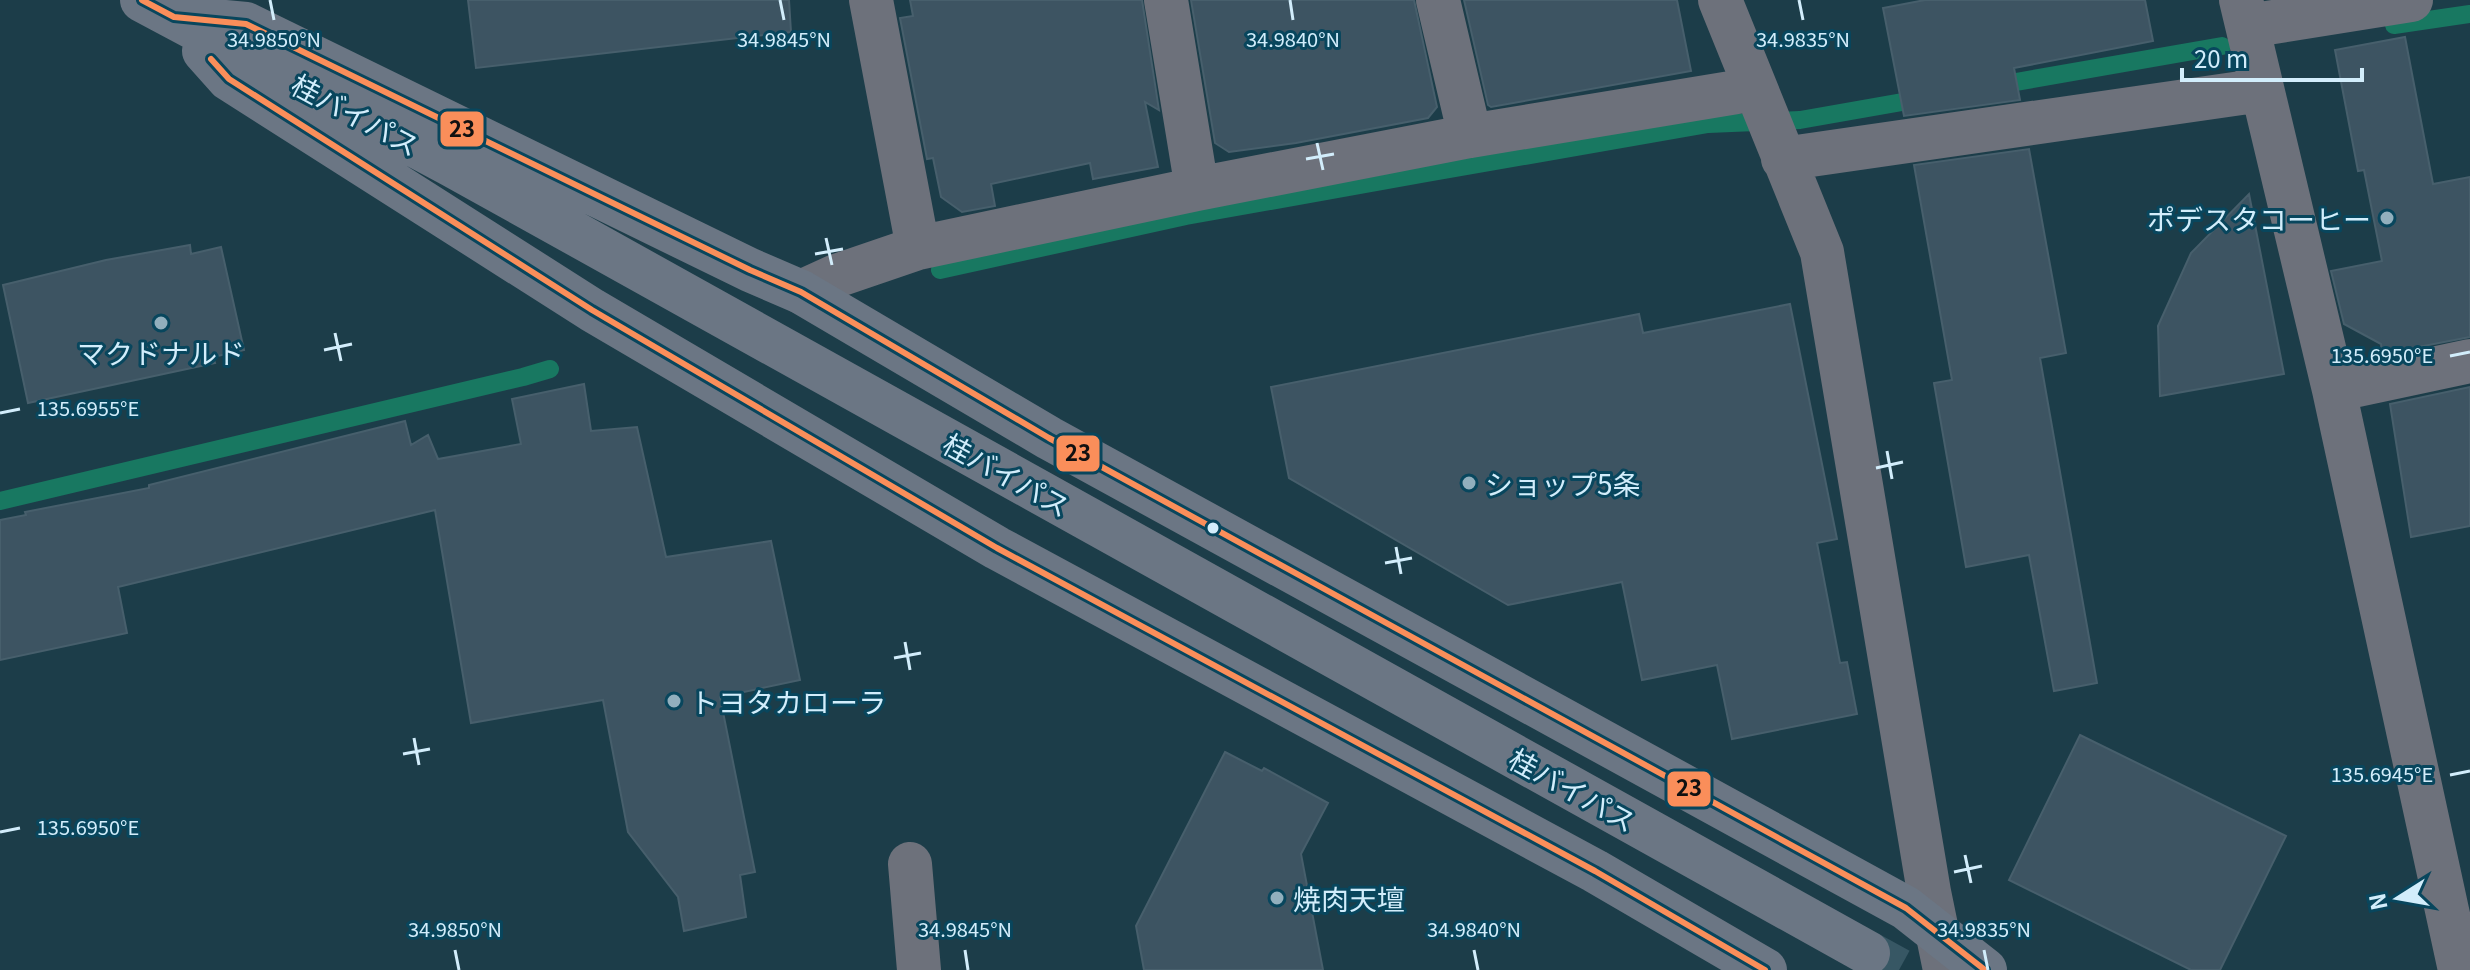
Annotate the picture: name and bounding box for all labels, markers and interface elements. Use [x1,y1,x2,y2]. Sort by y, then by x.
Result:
text: 34.9850°N [227,24,321,53]
text: 34.9845°N [737,24,831,53]
text: 34.9840°N [1246,24,1340,53]
text: 34.9835°N [1756,24,1850,53]
scale bar [2182,32,2362,82]
text: 20 m [2194,40,2248,75]
street label: 桂バイパス [285,64,427,164]
line badge: 23 [439,110,485,148]
text: 23 [449,111,475,143]
place label: ポデスタコーヒー [2147,198,2371,238]
marker: ポデスタコーヒー [2378,209,2396,227]
marker: マクドナルド [152,314,170,332]
place label: マクドナルド [77,332,245,372]
text: 135.6950°E [2331,340,2433,369]
text: 135.6955°E [37,393,139,422]
street label: 桂バイパス [936,423,1078,525]
line badge: 23 [1055,434,1101,473]
text: 23 [1065,435,1091,467]
place label: ショップ5条 [1485,463,1641,503]
marker: ショップ5条 [1460,474,1478,492]
unlabelled marker [1205,520,1221,536]
place label: トヨタカローラ [690,681,886,721]
marker: トヨタカローラ [665,692,683,710]
street label: 桂バイパス [1502,738,1644,840]
text: 135.6945°E [2331,759,2433,788]
line badge: 23 [1666,770,1712,808]
text: 23 [1676,770,1702,802]
text: 135.6950°E [37,812,139,841]
north arrow [2358,858,2438,938]
place label: 焼肉天壇 [1293,878,1405,918]
marker: 焼肉天壇 [1268,889,1286,907]
text: N [2359,891,2394,913]
text: 34.9850°N [408,914,502,943]
text: 34.9845°N [918,914,1012,943]
text: 34.9840°N [1427,914,1521,943]
text: 34.9835°N [1937,914,2031,943]

